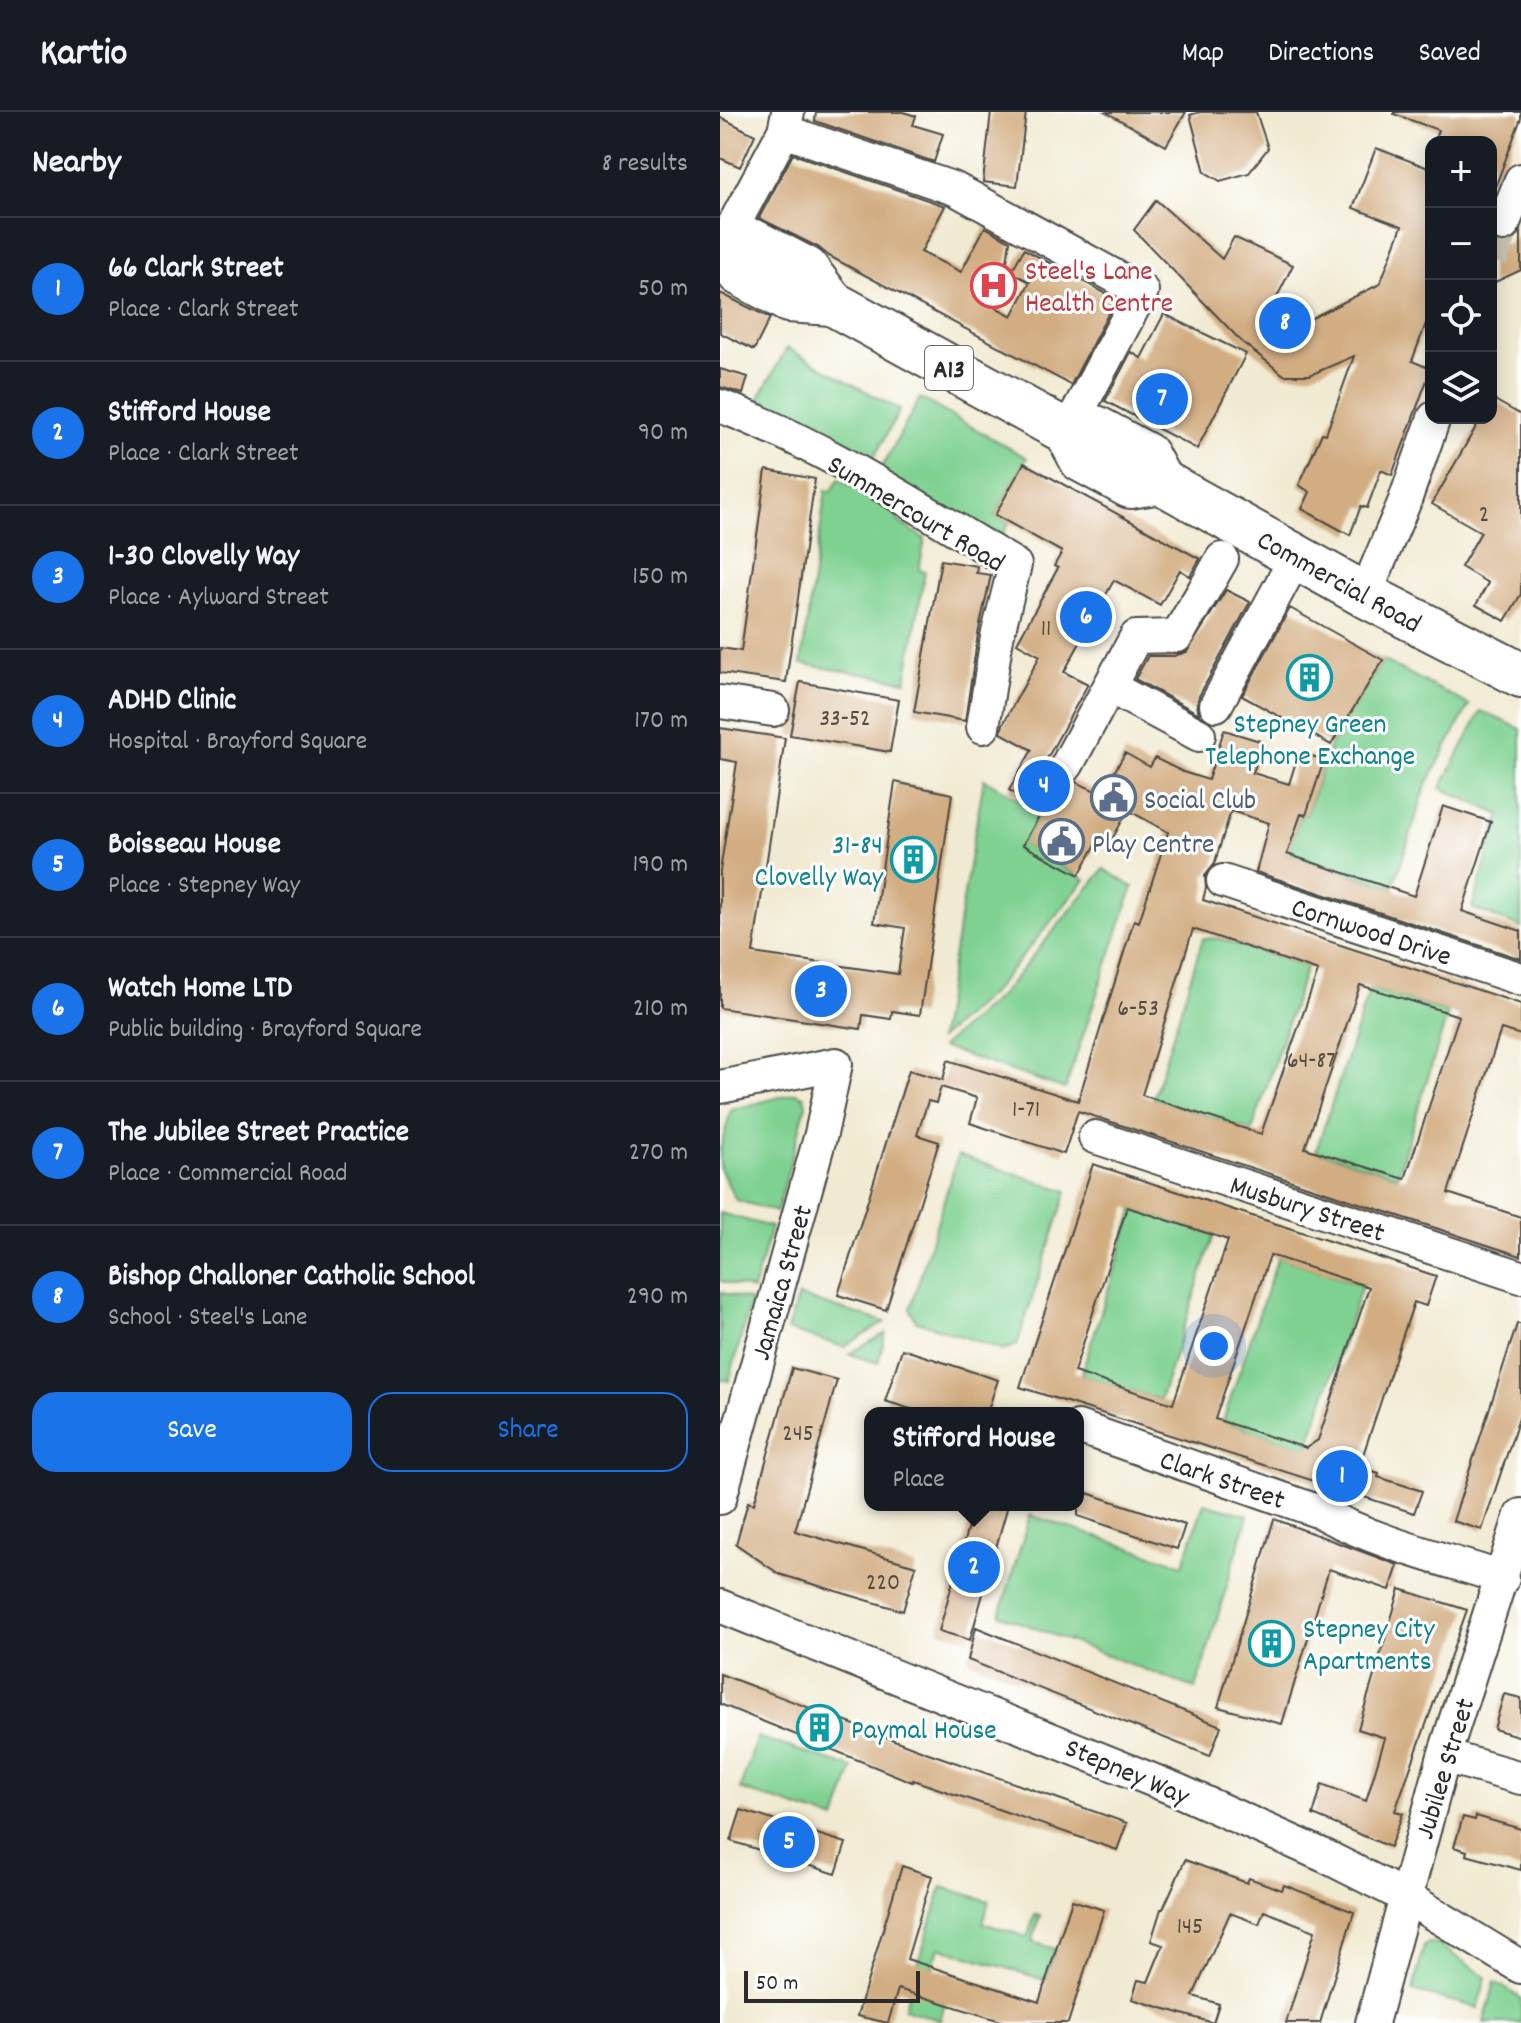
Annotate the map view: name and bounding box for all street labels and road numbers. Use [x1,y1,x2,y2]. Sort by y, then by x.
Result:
road number: A13 [925,346,973,390]
street label: Summercourt Road [818,447,1011,585]
street label: Commercial Road [1248,523,1427,646]
street label: Cornwood Drive [1285,890,1456,979]
street label: Musbury Street [1224,1168,1389,1256]
street label: Jamaica Street [744,1201,826,1366]
street label: Clark Street [1153,1443,1289,1523]
street label: Jubilee Street [1407,1694,1488,1845]
street label: Stepney Way [1058,1731,1195,1819]

